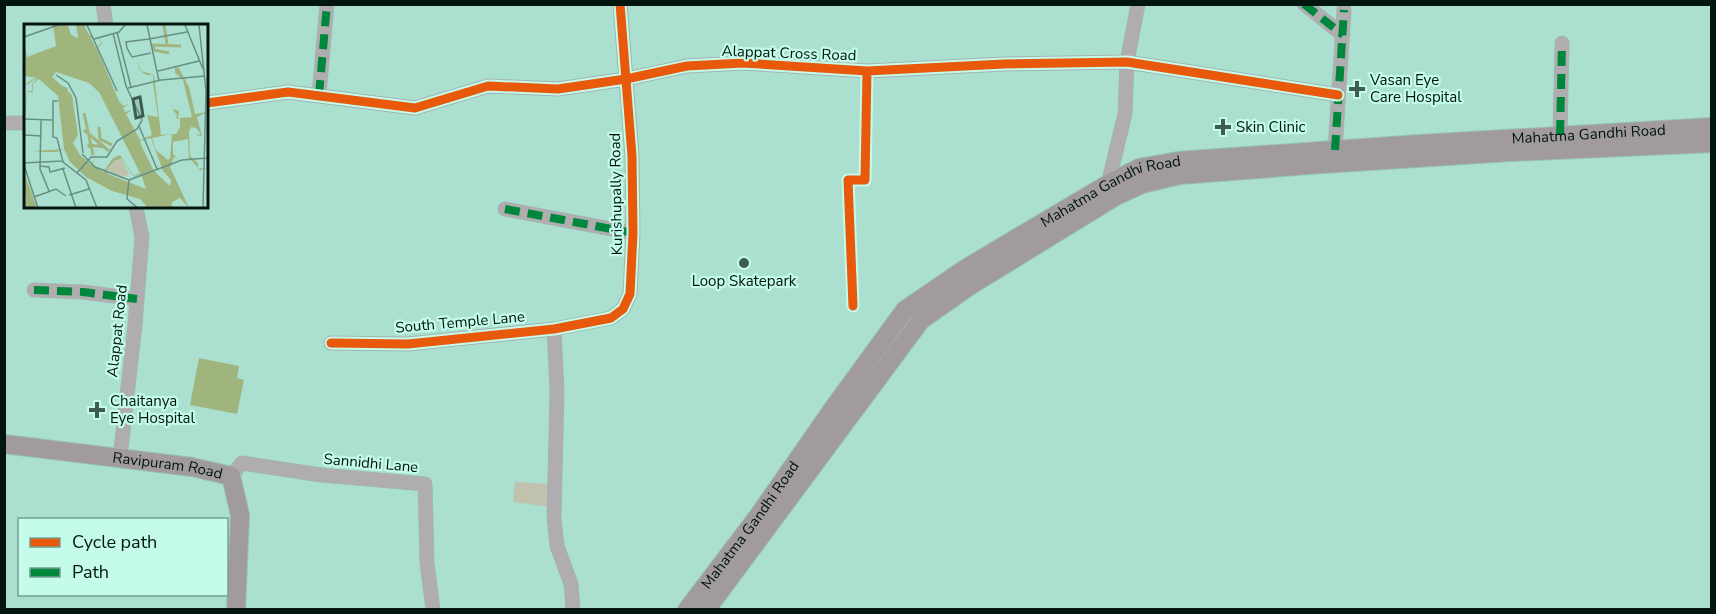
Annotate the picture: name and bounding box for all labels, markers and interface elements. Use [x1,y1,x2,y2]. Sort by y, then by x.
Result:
inset map [24,24,208,208]
street label: Alappat Cross Road [721,41,857,65]
place label: Vasan Eye Care Hospital [1369,70,1462,107]
marker: Vasan Eye Care Hospital [1348,80,1366,98]
place label: Skin Clinic [1236,117,1306,137]
marker: Skin Clinic [1214,118,1232,136]
street label: Mahatma Gandhi Road [1511,120,1666,149]
street label: Kurishupally Road [605,133,627,255]
street label: Mahatma Gandhi Road [1037,151,1182,232]
marker: Loop Skatepark [737,256,751,270]
place label: Loop Skatepark [692,271,797,291]
street label: Alappat Road [102,284,132,378]
street label: South Temple Lane [394,306,526,338]
place label: Chaitanya Eye Hospital [110,391,195,428]
marker: Chaitanya Eye Hospital [88,401,106,419]
street label: Ravipuram Road [111,447,225,484]
street label: Sannidhi Lane [323,449,419,477]
street label: Mahatma Gandhi Road [697,457,804,593]
legend [18,518,228,596]
text: Cycle path [72,530,157,554]
text: Path [72,560,109,584]

